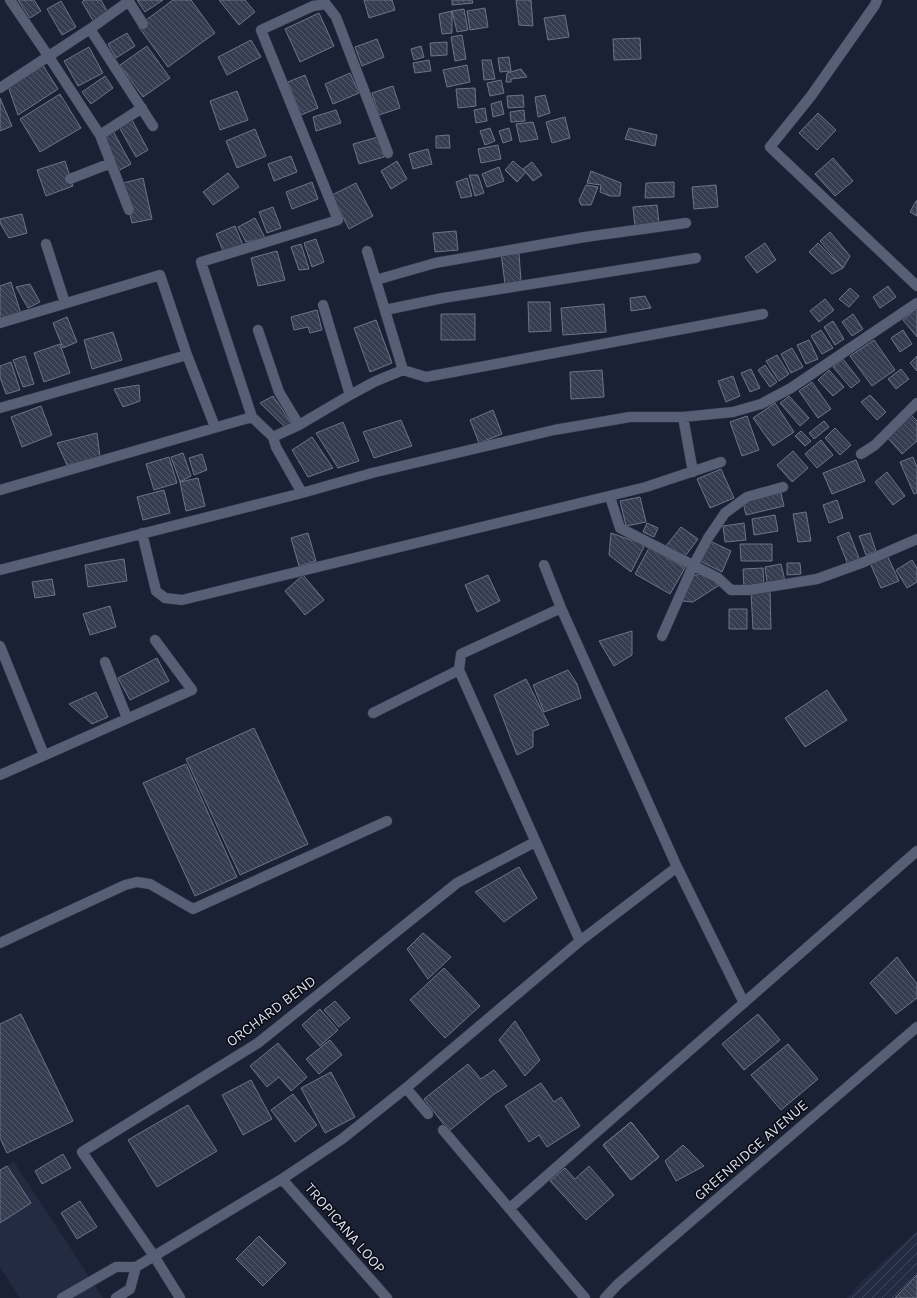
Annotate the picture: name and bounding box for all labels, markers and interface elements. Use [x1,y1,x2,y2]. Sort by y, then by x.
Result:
street label: ORCHARD BEND [223,972,319,1050]
street label: GREENRIDGE AVENUE [691,1096,811,1204]
street label: TROPICANA LOOP [301,1179,389,1277]

